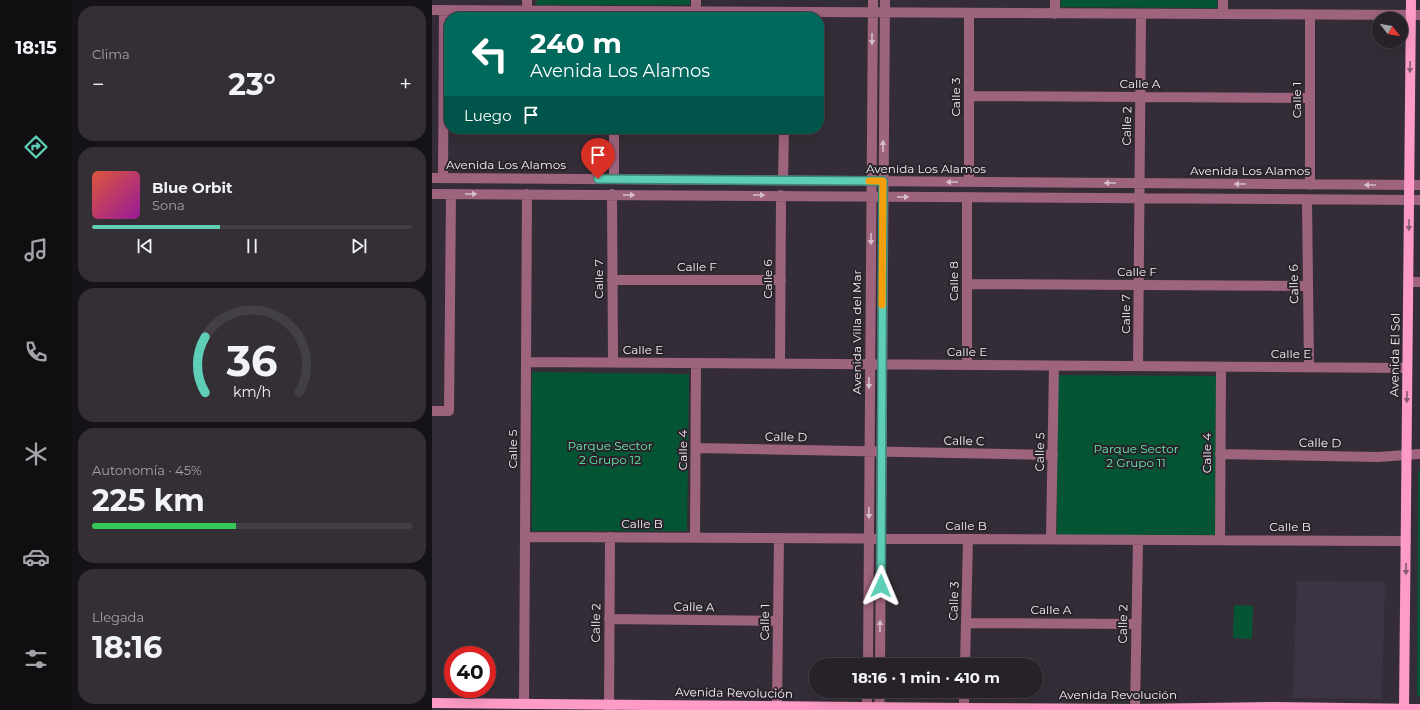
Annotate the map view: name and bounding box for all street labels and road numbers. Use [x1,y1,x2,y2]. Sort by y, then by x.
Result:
street label: Calle A [1120,76,1161,91]
street label: Calle 3 [948,77,963,117]
street label: Calle 1 [1289,82,1304,118]
street label: Calle 2 [1119,106,1134,146]
street label: Avenida Los Alamos [446,157,566,172]
street label: Avenida Los Alamos [866,161,986,176]
street label: Avenida Los Alamos [1190,163,1310,178]
street label: Calle 7 [591,259,606,299]
street label: Calle F [677,259,717,274]
street label: Calle 6 [760,259,775,299]
street label: Calle 8 [946,261,961,301]
street label: Calle F [1117,264,1157,279]
street label: Calle 6 [1286,264,1301,304]
street label: Avenida Villa del Mar [849,269,864,394]
street label: Calle 7 [1118,294,1133,334]
street label: Avenida El Sol [1386,313,1403,397]
street label: Calle E [623,342,663,357]
street label: Calle E [947,344,987,359]
street label: Calle E [1271,346,1311,361]
street label: Calle 5 [505,429,520,469]
street label: Calle D [765,429,807,444]
street label: Calle 4 [675,430,690,470]
street label: Calle 5 [1032,432,1047,472]
street label: Calle C [943,433,985,448]
street label: Calle 4 [1199,433,1214,473]
street label: Calle D [1299,435,1341,450]
street label: Calle B [621,516,663,531]
street label: Calle B [945,518,987,533]
street label: Calle B [1269,519,1311,534]
street label: Calle 3 [945,581,962,621]
street label: Calle A [673,599,715,614]
street label: Calle A [1031,602,1072,617]
street label: Calle 2 [588,603,603,643]
street label: Calle 1 [757,604,772,640]
street label: Calle 2 [1115,604,1130,644]
street label: Avenida Revolución [675,684,793,701]
street label: Avenida Revolución [1059,687,1177,702]

